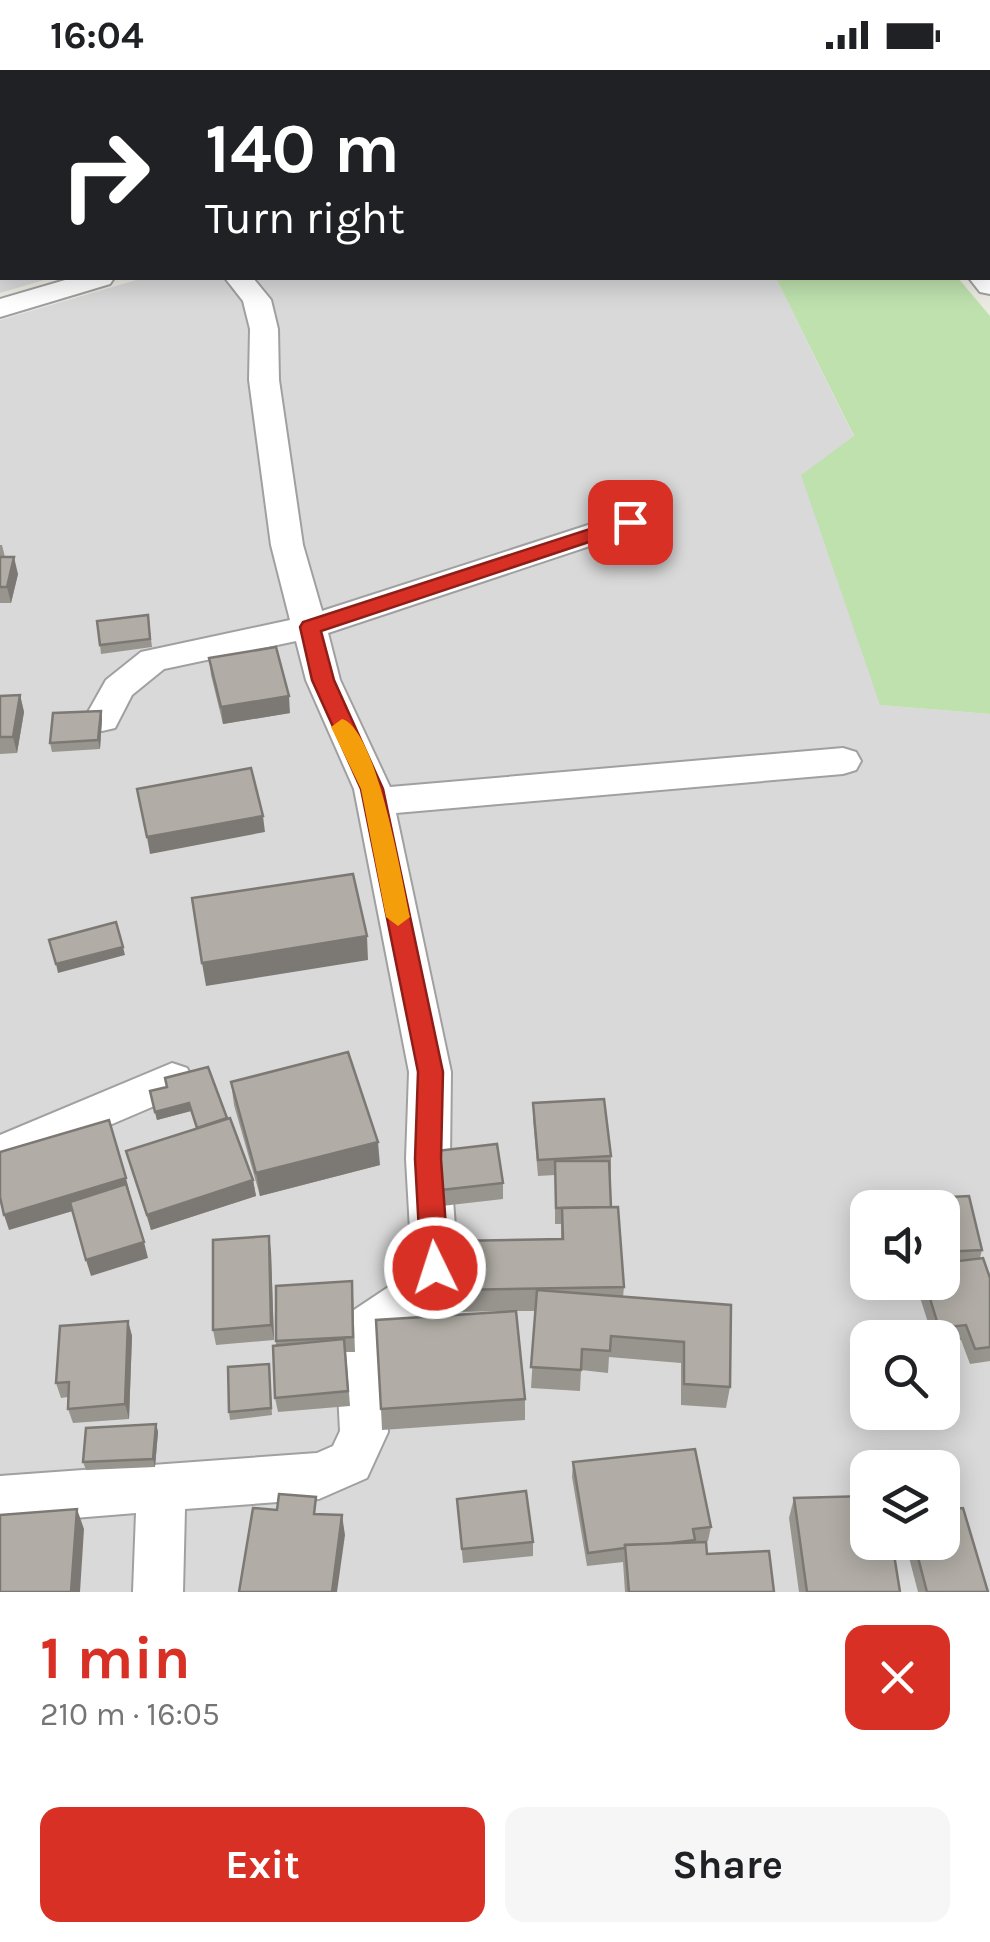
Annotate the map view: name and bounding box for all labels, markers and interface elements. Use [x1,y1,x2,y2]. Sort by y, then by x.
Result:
text: 16:04 [50,13,144,58]
text: 140 m [205,108,400,190]
icon: right [40,110,170,240]
text: Turn right [205,192,405,244]
pin [588,480,673,565]
icon: arrive [603,495,658,550]
map controls [850,1190,960,1560]
button: sound [850,1190,960,1300]
position arrow [383,1216,487,1320]
button: search [850,1320,960,1430]
button: layers [850,1450,960,1560]
text: 1 min [40,1623,191,1693]
button: close [845,1625,950,1730]
text: 210 m · 16:05 [40,1696,220,1733]
button: Exit [40,1807,485,1922]
button: Share [505,1807,950,1922]

